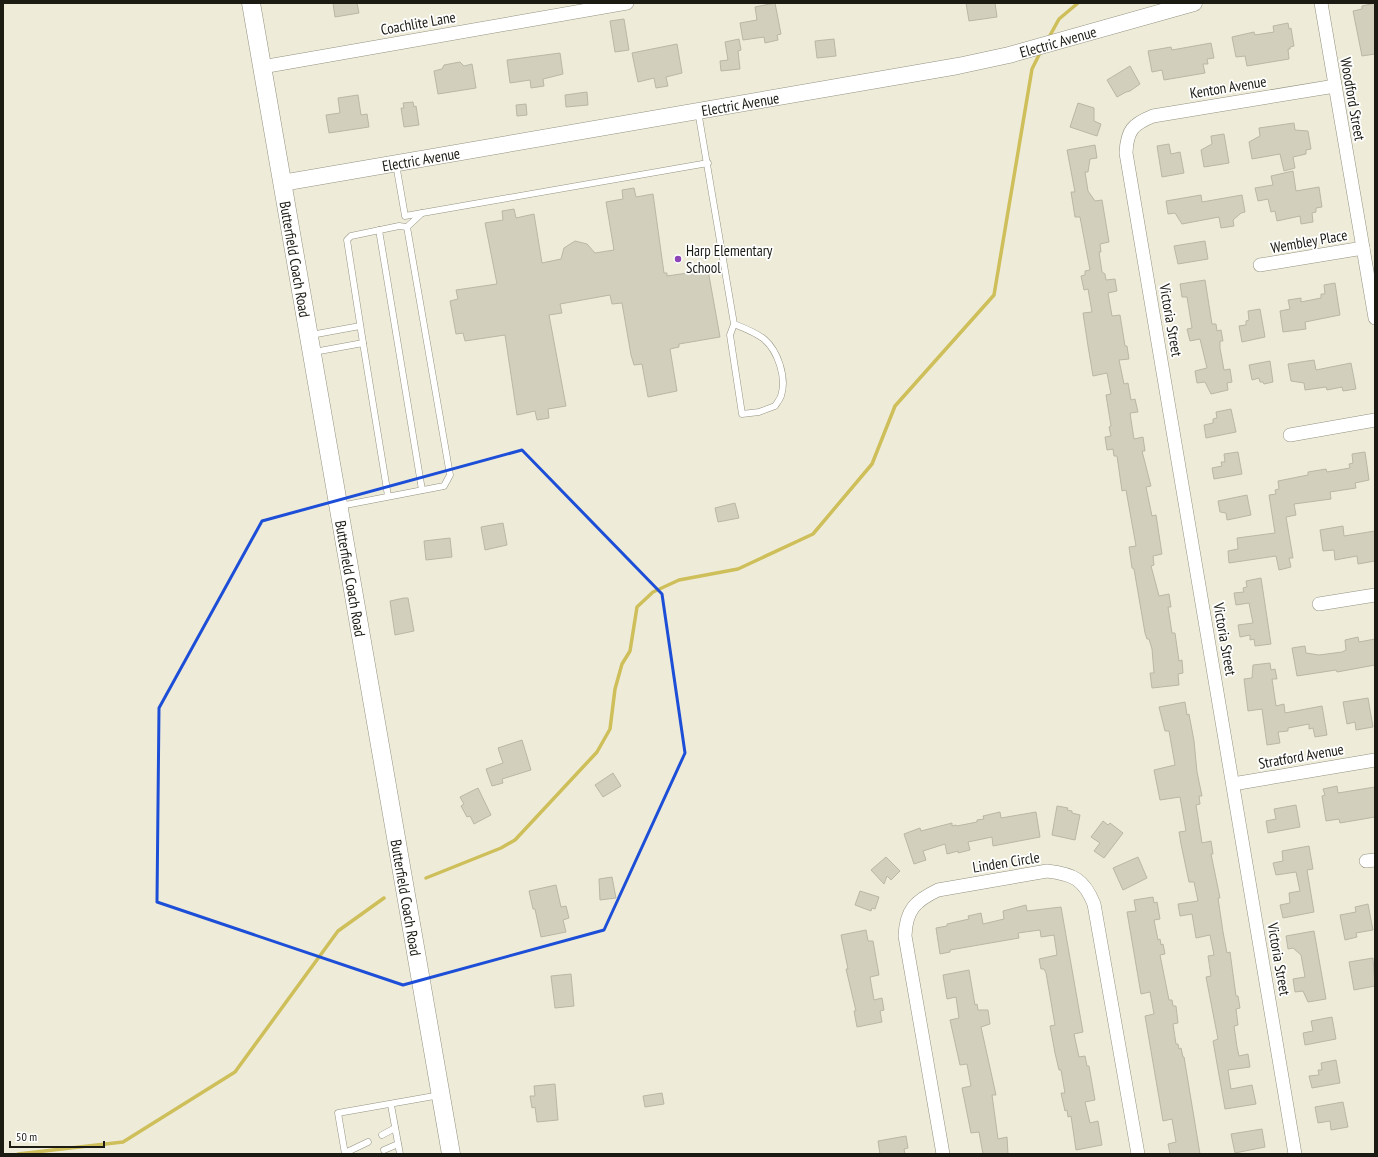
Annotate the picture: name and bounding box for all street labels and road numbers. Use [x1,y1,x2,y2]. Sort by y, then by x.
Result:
street label: Coachlite Lane [379,7,457,39]
street label: Electric Avenue [1017,21,1098,61]
street label: Woodford Street [1336,56,1370,142]
street label: Kenton Avenue [1188,72,1268,102]
street label: Electric Avenue [700,88,781,120]
street label: Electric Avenue [381,143,461,175]
street label: Butterfield Coach Road [276,200,315,319]
street label: Wembley Place [1269,225,1349,257]
street label: Victoria Street [1155,281,1187,358]
street label: Butterfield Coach Road [332,519,370,638]
street label: Victoria Street [1209,600,1241,677]
street label: Stratford Avenue [1257,739,1345,773]
street label: Butterfield Coach Road [387,838,426,957]
street label: Linden Circle [971,847,1041,877]
street label: Victoria Street [1263,920,1295,997]

